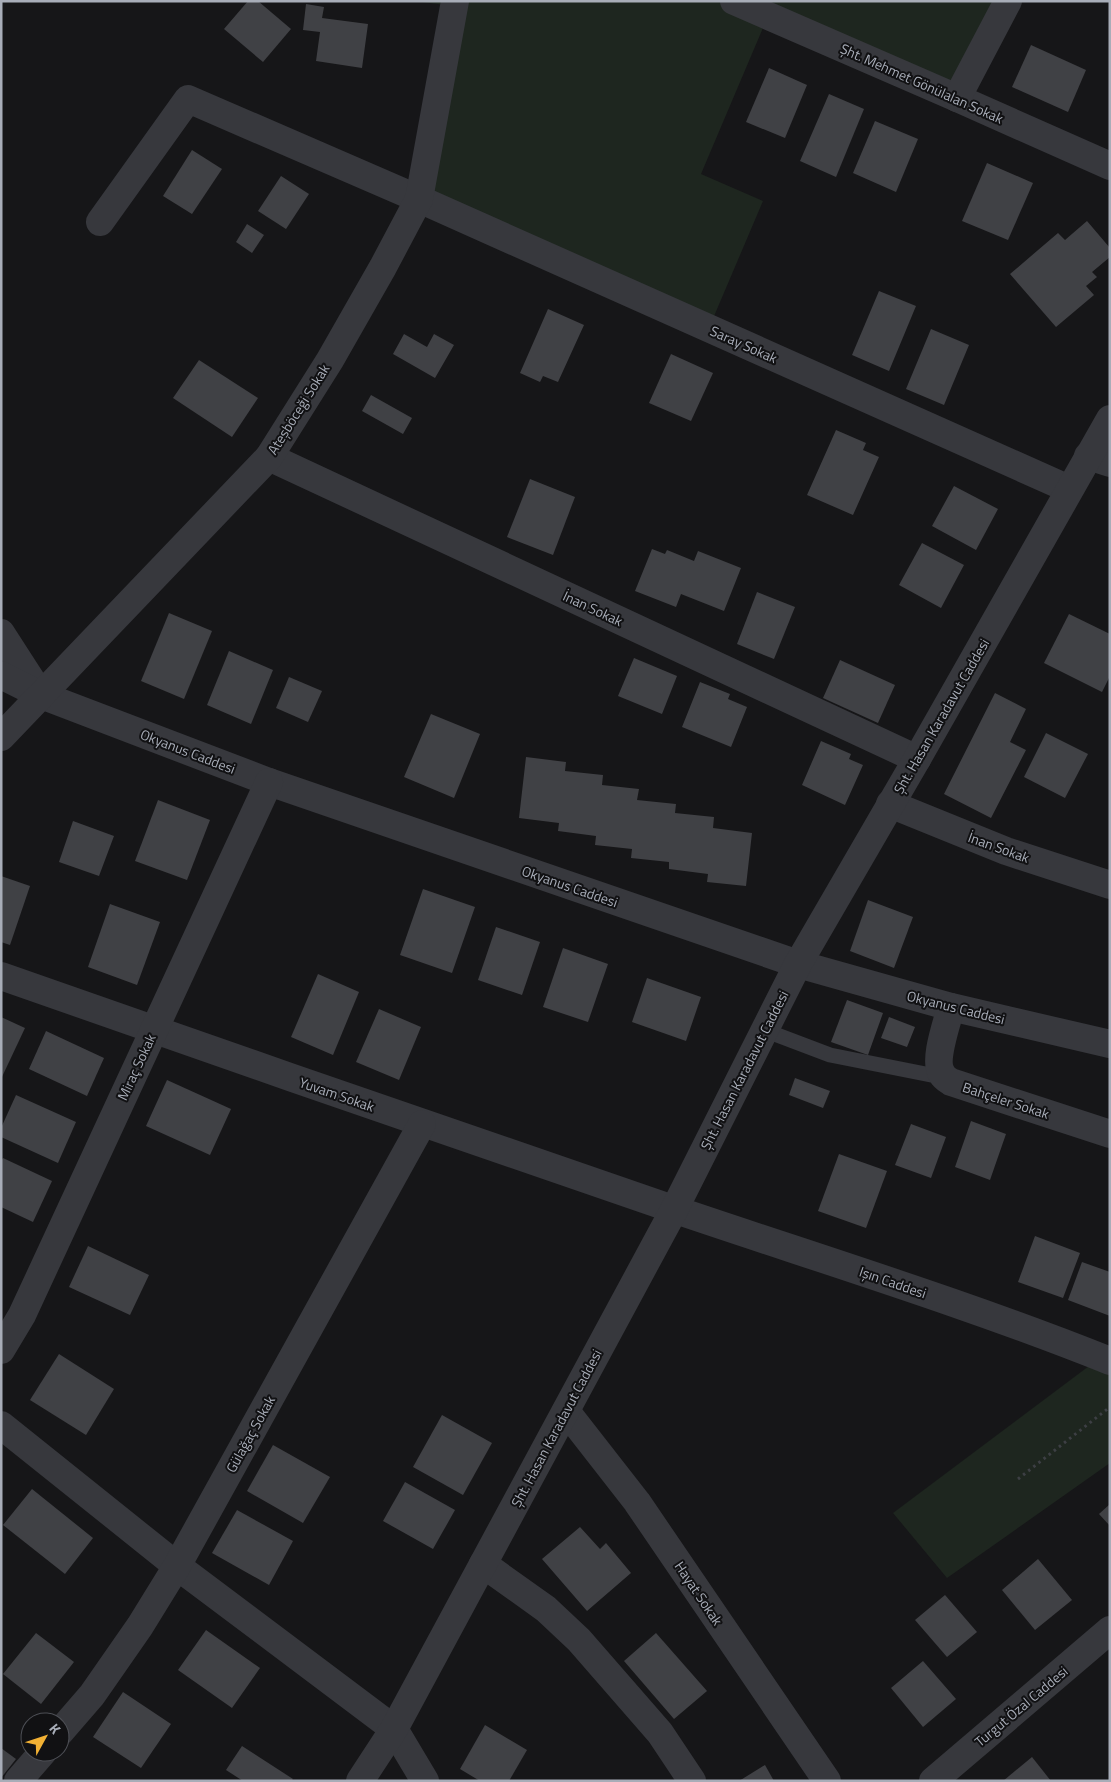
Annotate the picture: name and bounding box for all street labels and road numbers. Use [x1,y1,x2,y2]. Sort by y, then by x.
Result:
street label: Şht. Mehmet Gönülalan Sokak [837,38,1007,129]
street label: Saray Sokak [707,320,781,368]
street label: Ateşböceği Sokak [262,359,334,458]
street label: İnan Sokak [560,585,627,631]
street label: Şht. Hasan Karadavut Caddesi [888,634,994,798]
street label: Okyanus Caddesi [137,723,239,779]
street label: İnan Sokak [965,826,1033,868]
street label: Okyanus Caddesi [519,860,621,912]
street label: Okyanus Caddesi [905,985,1007,1029]
street label: Şht. Hasan Karadavut Caddesi [695,987,793,1153]
street label: Miraç Sokak [111,1030,161,1104]
street label: Yuvam Sokak [297,1071,378,1117]
street label: Bahçeler Sokak [960,1076,1052,1124]
street label: Işın Caddesi [857,1261,929,1303]
street label: Şht. Hasan Karadavut Caddesi [505,1345,607,1511]
street label: Gülağaç Sokak [220,1391,280,1476]
street label: Hayat Sokak [670,1557,728,1630]
street label: Turgut Özal Caddesi [970,1661,1072,1751]

